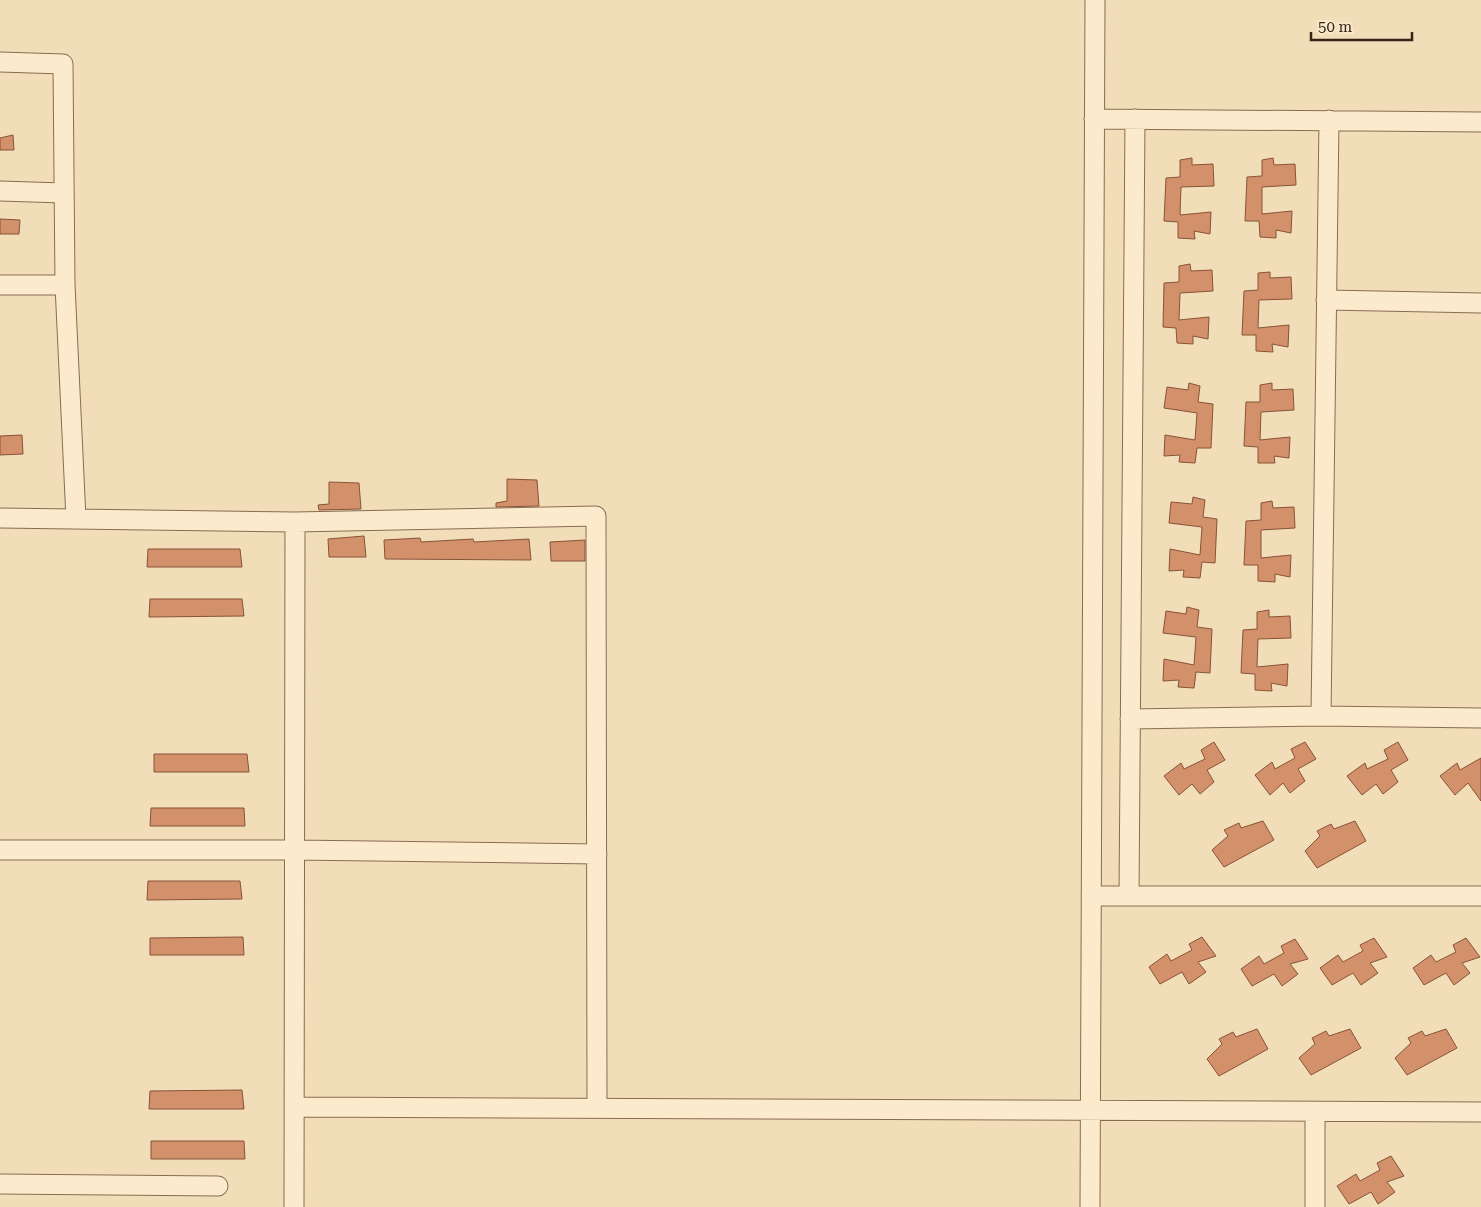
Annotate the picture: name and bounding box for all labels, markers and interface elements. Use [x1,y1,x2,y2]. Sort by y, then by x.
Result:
scale bar [1311,10,1412,42]
text: 50 m [1318,18,1353,36]

